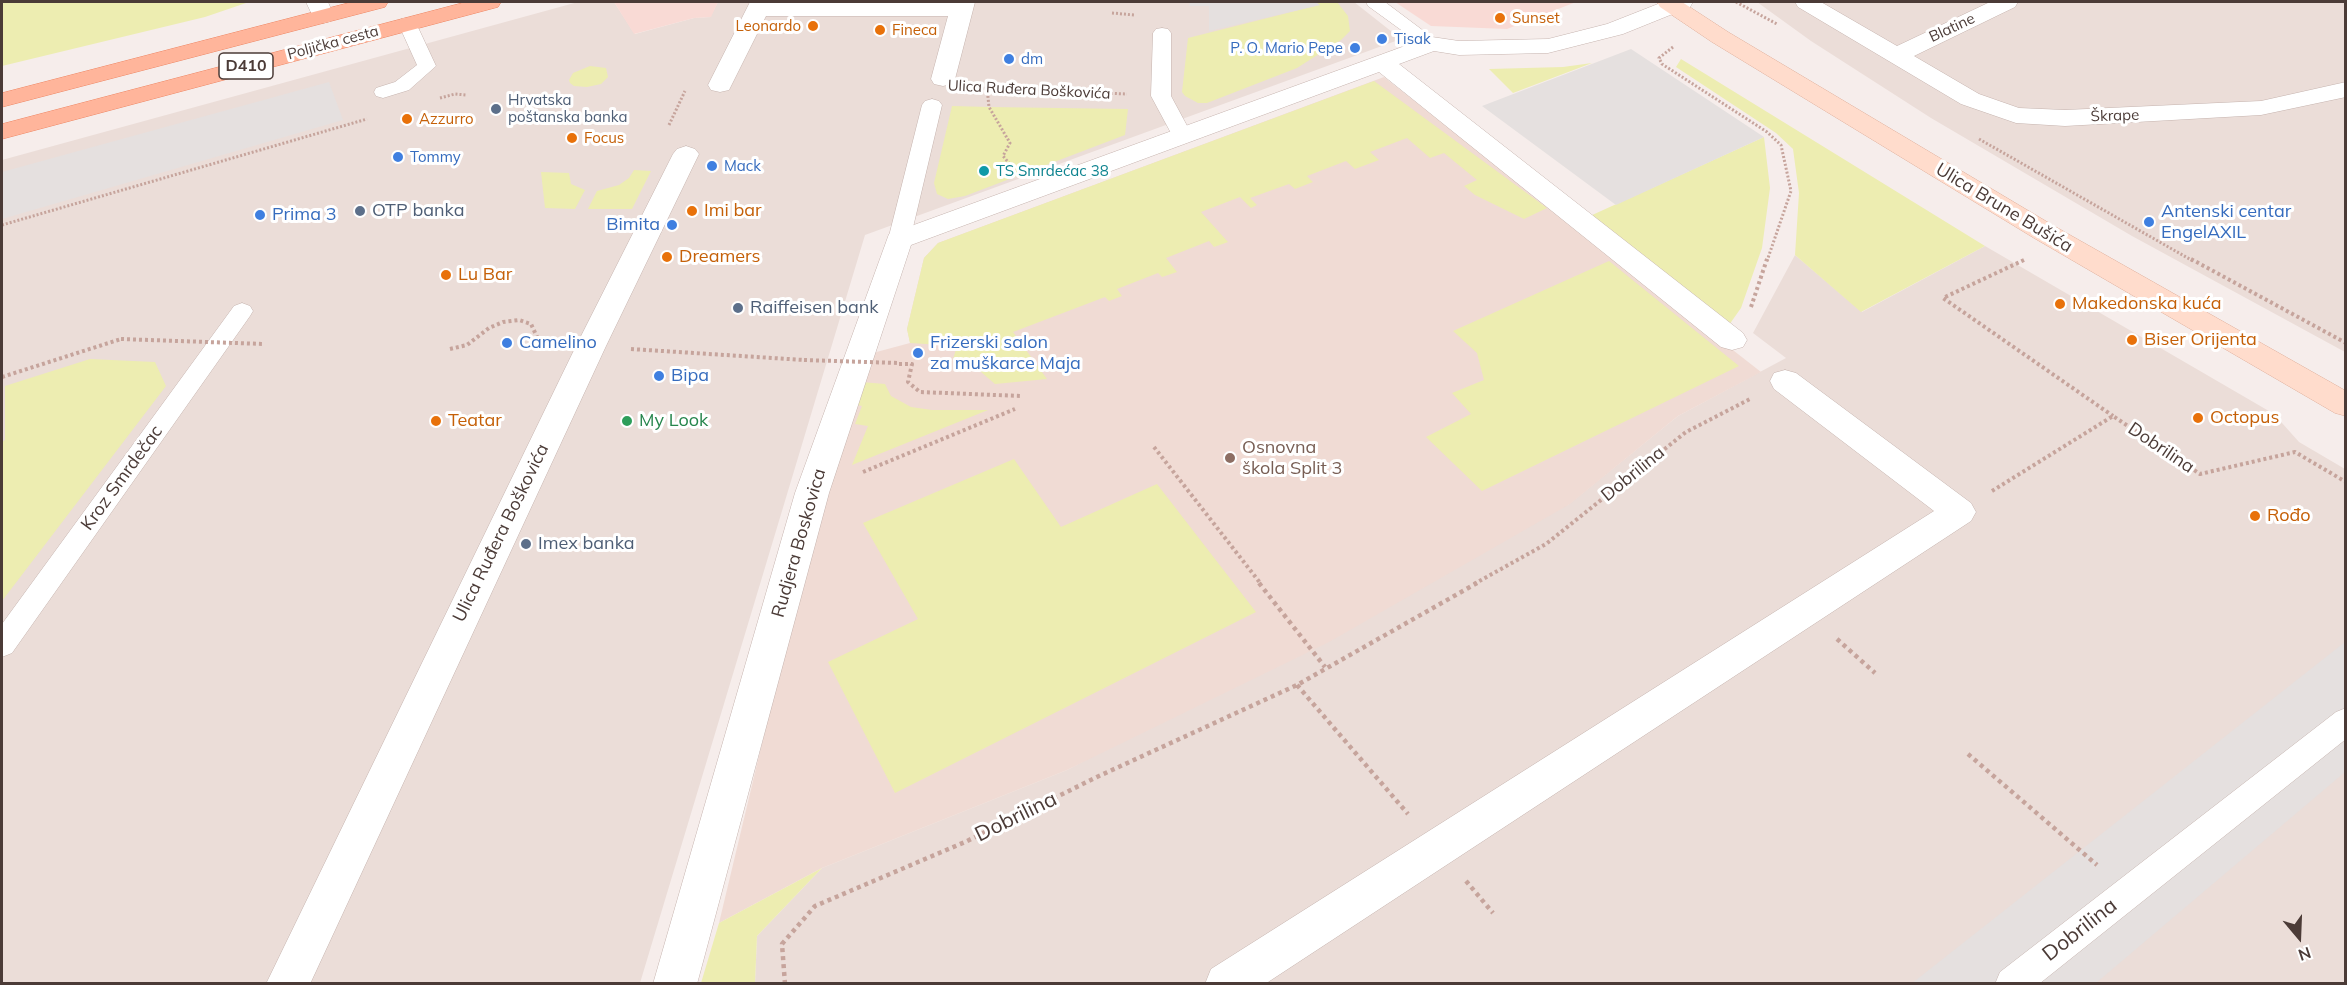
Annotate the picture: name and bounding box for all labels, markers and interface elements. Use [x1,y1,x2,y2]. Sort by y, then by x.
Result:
place label: Sunset [1512,9,1560,27]
street label: Blatine [1926,10,1978,46]
marker: Sunset [1493,11,1507,25]
place label: Leonardo [735,17,801,35]
marker: Leonardo [806,19,820,33]
place label: Fineca [892,21,937,39]
street label: Poljička cesta [285,22,381,64]
marker: Fineca [873,23,887,37]
place label: Tisak [1394,30,1431,48]
marker: Tisak [1375,32,1389,46]
place label: P. O. Mario Pepe [1230,39,1343,57]
marker: P. O. Mario Pepe [1348,41,1362,55]
place label: dm [1021,50,1043,68]
marker: dm [1002,52,1016,66]
road number: D410 [219,53,273,79]
street label: Ulica Ruđera Boškovića [947,77,1111,103]
place label: Hrvatska poštanska banka [508,91,627,126]
marker: Hrvatska poštanska banka [489,102,503,116]
street label: Škrape [2090,106,2140,126]
place label: Azzurro [419,110,474,128]
marker: Azzurro [400,112,414,126]
place label: Focus [584,129,624,147]
marker: Focus [565,131,579,145]
place label: Tommy [410,148,461,166]
marker: Tommy [391,150,405,164]
place label: Mack [724,157,761,175]
marker: Mack [705,159,719,173]
street label: Ulica Brune Bušića [1932,159,2076,257]
place label: TS Smrdećac 38 [996,162,1109,180]
marker: TS Smrdećac 38 [977,164,991,178]
place label: OTP banka [372,200,465,222]
place label: Imi bar [704,200,762,222]
place label: Antenski centar EngelAXIL [2161,201,2291,244]
place label: Prima 3 [272,204,336,226]
marker: OTP banka [353,204,367,218]
marker: Imi bar [685,204,699,218]
marker: Prima 3 [253,208,267,222]
place label: Bimita [606,214,660,236]
marker: Antenski centar EngelAXIL [2142,215,2156,229]
marker: Bimita [665,218,679,232]
place label: Dreamers [679,246,760,268]
marker: Dreamers [660,250,674,264]
place label: Lu Bar [458,264,512,286]
marker: Lu Bar [439,268,453,282]
place label: Makedonska kuća [2072,293,2222,315]
place label: Raiffeisen bank [750,297,879,319]
marker: Makedonska kuća [2053,297,2067,311]
marker: Raiffeisen bank [731,301,745,315]
place label: Biser Orijenta [2144,329,2257,351]
place label: Camelino [519,332,597,354]
place label: Frizerski salon za muškarce Maja [930,332,1081,374]
marker: Biser Orijenta [2125,333,2139,347]
marker: Camelino [500,336,514,350]
marker: Frizerski salon za muškarce Maja [911,346,925,360]
place label: Bipa [671,365,709,387]
marker: Bipa [652,369,666,383]
place label: Octopus [2210,407,2279,429]
place label: Teatar [448,410,502,432]
place label: My Look [639,410,708,432]
marker: Octopus [2191,411,2205,425]
marker: Teatar [429,414,443,428]
marker: My Look [620,414,634,428]
street label: Dobrilina [2124,418,2198,478]
street label: Kroz Smrdečac [77,421,167,535]
place label: Osnovna škola Split 3 [1242,437,1342,480]
street label: Ulica Ruđera Boškovića [448,440,554,626]
street label: Dobrilina [1597,442,1669,506]
marker: Osnovna škola Split 3 [1223,451,1237,465]
street label: Rudjera Boskovica [767,466,831,620]
place label: Rođo [2267,505,2311,527]
marker: Rođo [2248,509,2262,523]
place label: Imex banka [538,533,635,555]
marker: Imex banka [519,537,533,551]
street label: Dobrilina [971,786,1061,848]
street label: Dobrilina [2038,893,2122,967]
north arrow [2269,907,2329,967]
text: N [2296,943,2314,965]

